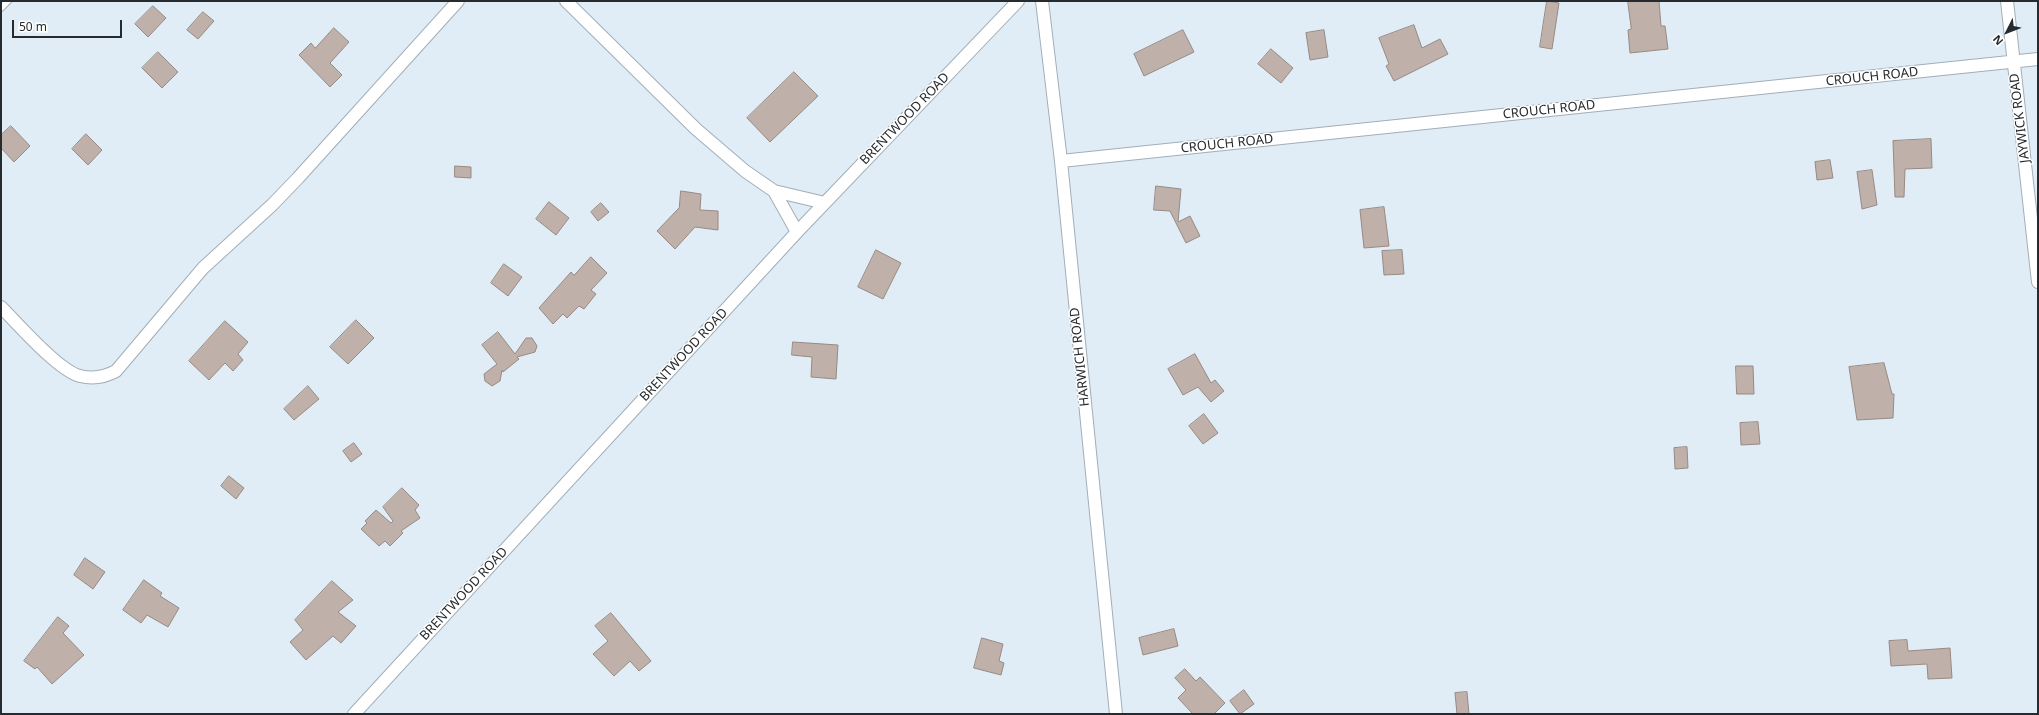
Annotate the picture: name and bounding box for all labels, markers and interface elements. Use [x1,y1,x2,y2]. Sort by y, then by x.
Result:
scale bar [14,12,124,38]
north arrow [1987,12,2027,52]
text: 50 m [19,18,47,35]
text: N [1989,32,2006,49]
street label: CROUCH ROAD [1825,64,1919,90]
street label: BRENTWOOD ROAD [857,70,953,168]
street label: JAYWICK ROAD [2007,72,2033,164]
street label: CROUCH ROAD [1502,97,1596,123]
street label: CROUCH ROAD [1180,131,1274,157]
street label: BRENTWOOD ROAD [637,305,731,405]
street label: HARWICH ROAD [1067,307,1093,407]
street label: BRENTWOOD ROAD [417,544,511,644]

